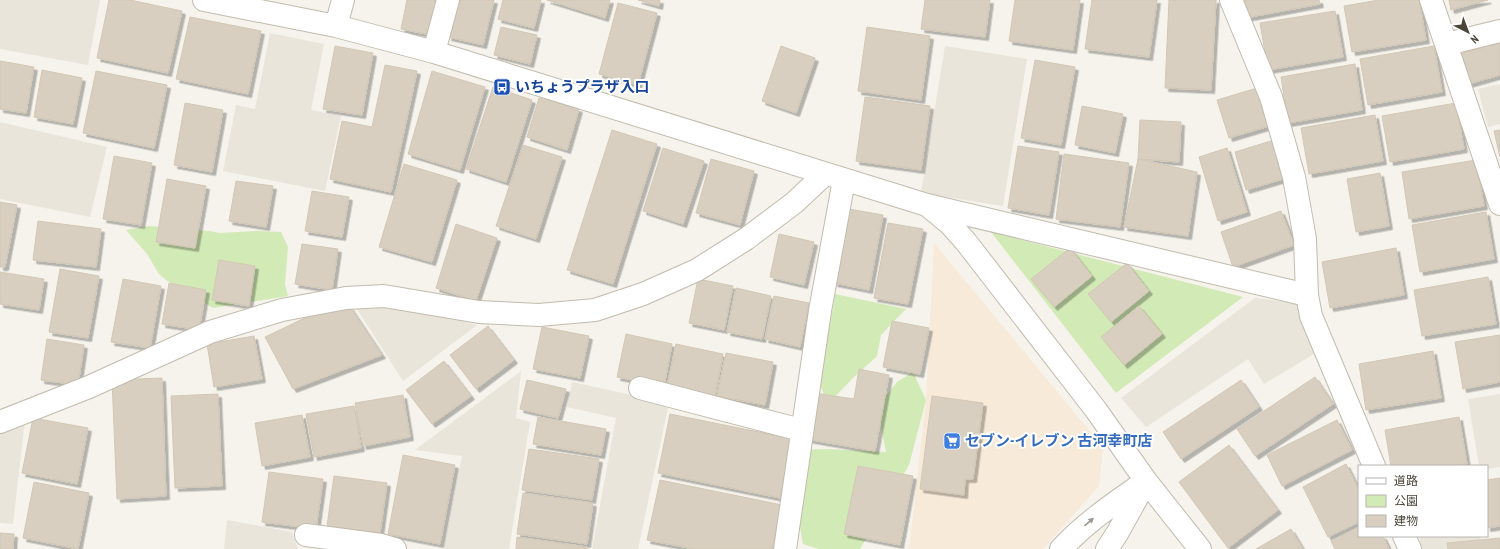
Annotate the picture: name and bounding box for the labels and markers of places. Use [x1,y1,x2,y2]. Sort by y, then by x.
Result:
bus stop icon: いちょうプラザ入口 [492,77,512,97]
place label: いちょうプラザ入口 [515,77,650,96]
supermarket icon: セブン-イレブン 古河幸町店 [942,431,962,451]
place label: セブン-イレブン 古河幸町店 [965,431,1153,450]

